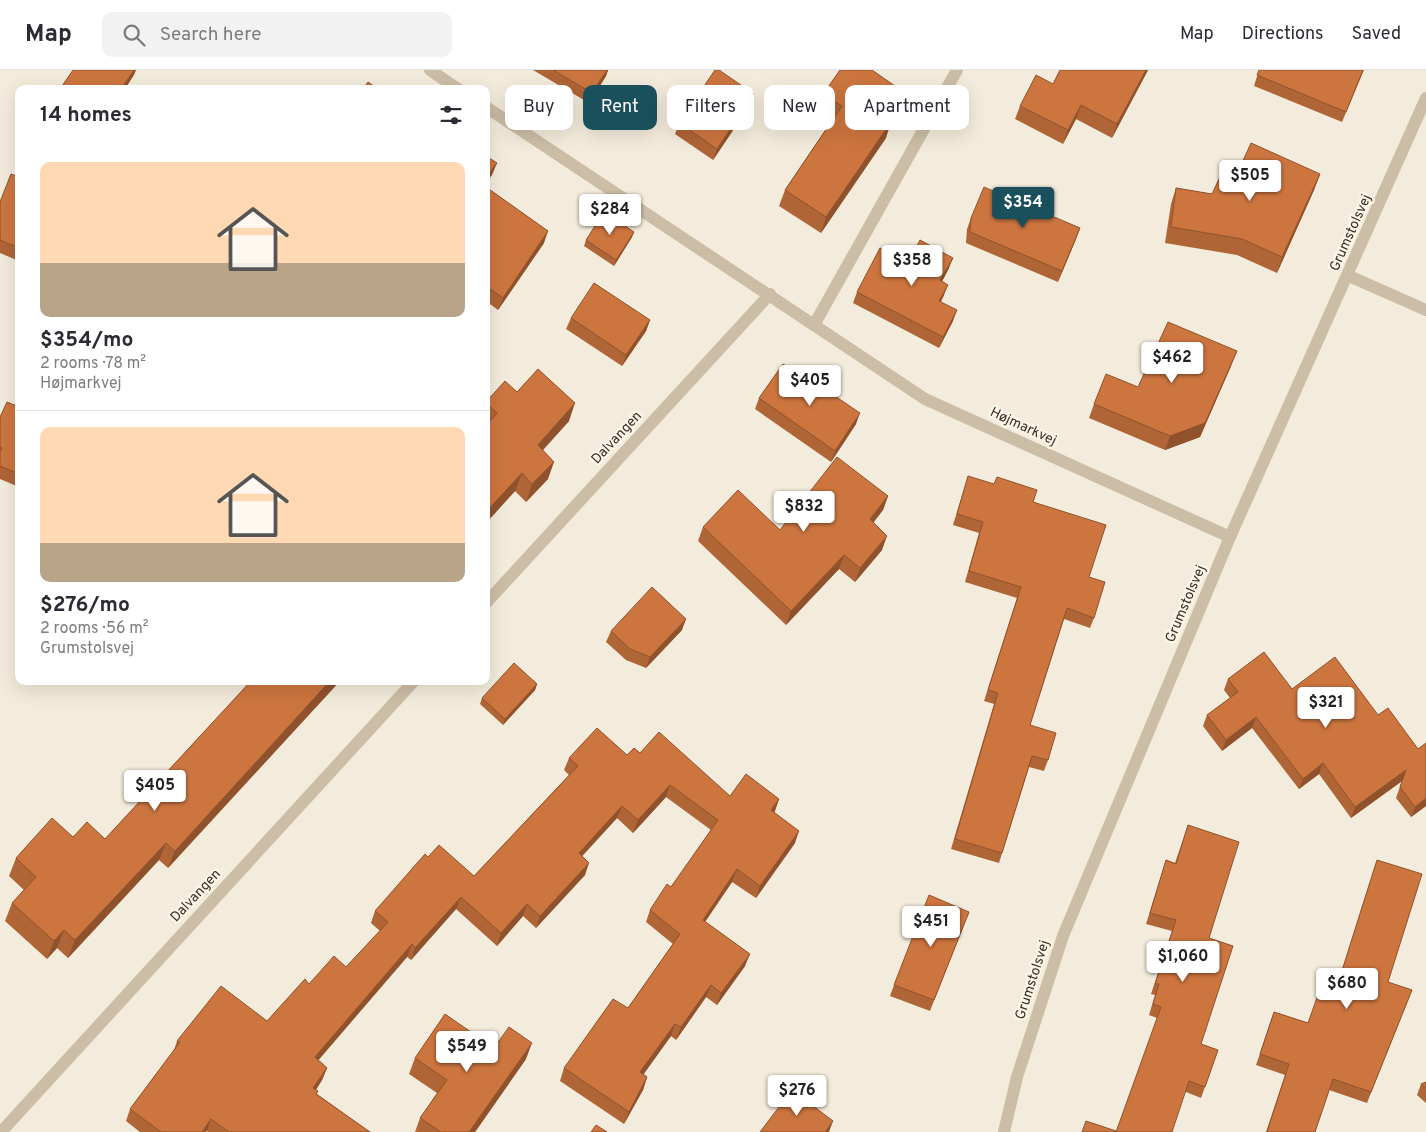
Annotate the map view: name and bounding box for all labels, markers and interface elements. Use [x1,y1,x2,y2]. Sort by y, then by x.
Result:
search box [102,12,452,57]
text: Map [25,20,72,50]
icon: search [120,21,148,49]
text: Search here [160,23,261,47]
text: Map [1180,23,1214,46]
text: Directions [1242,23,1324,46]
text: Saved [1352,23,1401,46]
chip: Buy [505,85,573,130]
chip: Rent [583,85,657,130]
chip: Filters [667,85,754,130]
chip: New [764,85,835,130]
chip: Apartment [845,85,969,130]
icon: filters [437,101,465,129]
text: 14 homes [40,102,132,129]
pin: $505 [1220,160,1280,202]
text: $505 [1230,166,1270,186]
pin: $354 [993,186,1053,229]
street label: Grumstolsvej [1326,192,1376,274]
text: $354 [1003,193,1043,213]
icon: home [208,194,298,284]
pin: $284 [580,194,640,236]
text: $284 [590,200,630,220]
pin: $358 [882,244,942,287]
text: $358 [892,251,932,271]
text: $354/mo [40,327,133,354]
pin: $462 [1142,342,1202,384]
text: $462 [1152,348,1192,368]
text: 2 rooms · 78 m² [40,354,146,374]
pin: $405 [780,364,840,407]
text: $405 [790,371,830,391]
text: Højmarkvej [40,374,122,394]
street label: Højmarkvej [987,404,1059,450]
street label: Dalvangen [588,408,646,468]
icon: home [208,460,298,550]
pin: $832 [774,490,834,533]
text: $832 [785,497,823,517]
street label: Grumstolsvej [1162,563,1210,645]
text: $276/mo [40,592,130,619]
text: 2 rooms · 56 m² [40,619,149,639]
text: Grumstolsvej [40,639,134,659]
pin: $321 [1296,686,1356,729]
text: $321 [1308,693,1344,713]
pin: $405 [125,770,185,812]
text: $405 [135,776,175,796]
street label: Dalvangen [167,866,225,926]
pin: $451 [901,906,961,948]
text: $451 [913,912,949,932]
street label: Grumstolsvej [1012,938,1054,1022]
pin: $1,060 [1142,940,1224,983]
text: $1,060 [1157,947,1209,967]
pin: $680 [1317,968,1377,1010]
text: $680 [1327,974,1367,994]
pin: $549 [437,1030,497,1073]
text: $549 [447,1037,487,1057]
pin: $276 [767,1074,827,1117]
text: $276 [779,1081,815,1101]

